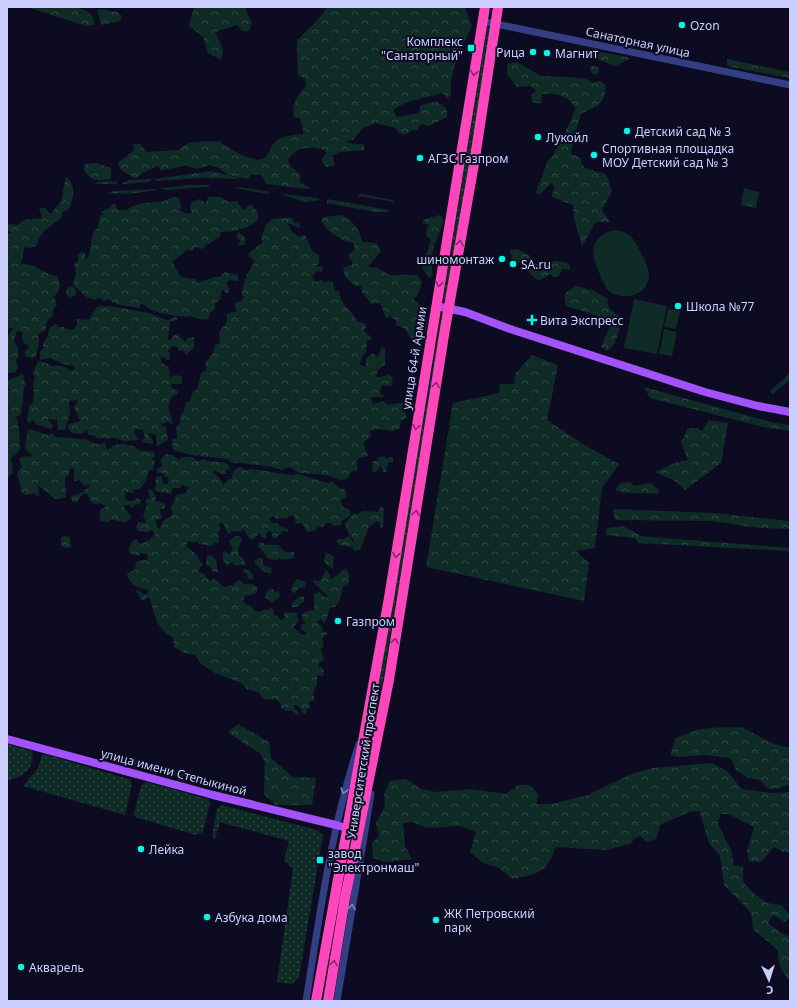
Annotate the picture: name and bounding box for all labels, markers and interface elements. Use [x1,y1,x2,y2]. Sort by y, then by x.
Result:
place label: Ozon [690,17,720,34]
marker: Ozon [677,20,687,30]
street label: Санаторная улица [584,23,692,61]
place label: Комплекс "Санаторный" [381,33,463,64]
marker: Комплекс "Санаторный" [466,43,476,53]
place label: Рица [496,44,525,61]
place label: Магнит [555,45,599,62]
marker: Рица [528,47,538,57]
marker: Магнит [542,48,552,58]
one-way arrow [470,70,479,76]
place label: Детский сад № 3 [635,123,731,140]
marker: Детский сад № 3 [622,126,632,136]
place label: Лукойл [546,129,588,146]
marker: Лукойл [533,132,543,142]
place label: Спортивная площадка МОУ Детский сад № 3 [602,140,734,171]
place label: АГЗС Газпром [428,150,509,167]
marker: Спортивная площадка МОУ Детский сад № 3 [589,150,599,160]
marker: АГЗС Газпром [415,153,425,163]
one-way arrow [456,240,464,246]
place label: шиномонтаж [416,251,495,268]
marker: шиномонтаж [497,254,507,264]
place label: SA.ru [521,256,551,273]
marker: SA.ru [508,259,518,269]
one-way arrow [435,281,444,288]
place label: Школа №77 [686,298,755,315]
marker: Школа №77 [673,301,683,311]
street label: улица 64-й Армии [397,305,431,411]
place label: Вита Экспресс [540,312,623,329]
marker: Вита Экспресс [527,315,537,325]
one-way arrow [431,382,440,388]
one-way arrow [412,424,421,430]
one-way arrow [411,510,420,516]
one-way arrow [392,552,401,559]
place label: Газпром [346,613,395,630]
marker: Газпром [333,616,343,626]
one-way arrow [390,638,399,644]
street label: Университетский проспект [342,682,384,840]
street label: улица имени Степыкиной [99,744,249,800]
one-way arrow [340,787,349,794]
place label: Лейка [149,841,184,858]
marker: Лейка [136,844,146,854]
place label: завод "Электронмаш" [328,845,420,876]
marker: завод "Электронмаш" [315,855,325,865]
one-way arrow [347,904,356,910]
place label: ЖК Петровский парк [444,905,535,936]
place label: Азбука дома [215,909,288,926]
marker: Азбука дома [202,912,212,922]
marker: ЖК Петровский парк [431,915,441,925]
place label: Акварель [29,959,84,976]
one-way arrow [330,959,338,966]
north arrow [749,960,789,1000]
marker: Акварель [16,962,26,972]
text: С [766,983,774,998]

